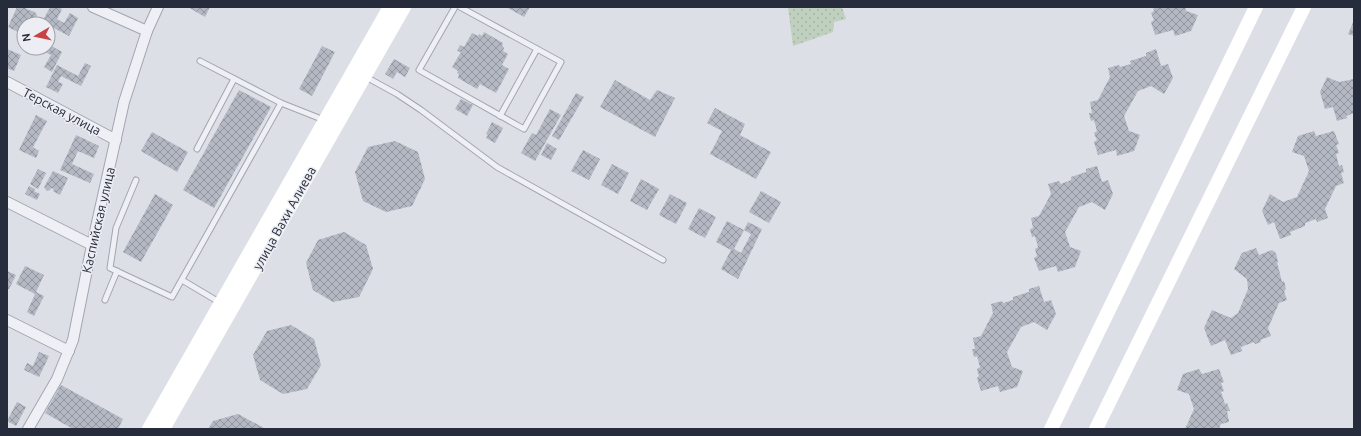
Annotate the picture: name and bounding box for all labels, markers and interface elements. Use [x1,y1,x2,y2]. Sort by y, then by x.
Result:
north arrow [16,16,56,56]
text: N [20,33,33,43]
street label: Терская улица [21,85,103,137]
street label: улица Вахи Алиева [250,164,318,272]
street label: Каспийская улица [79,166,117,274]

